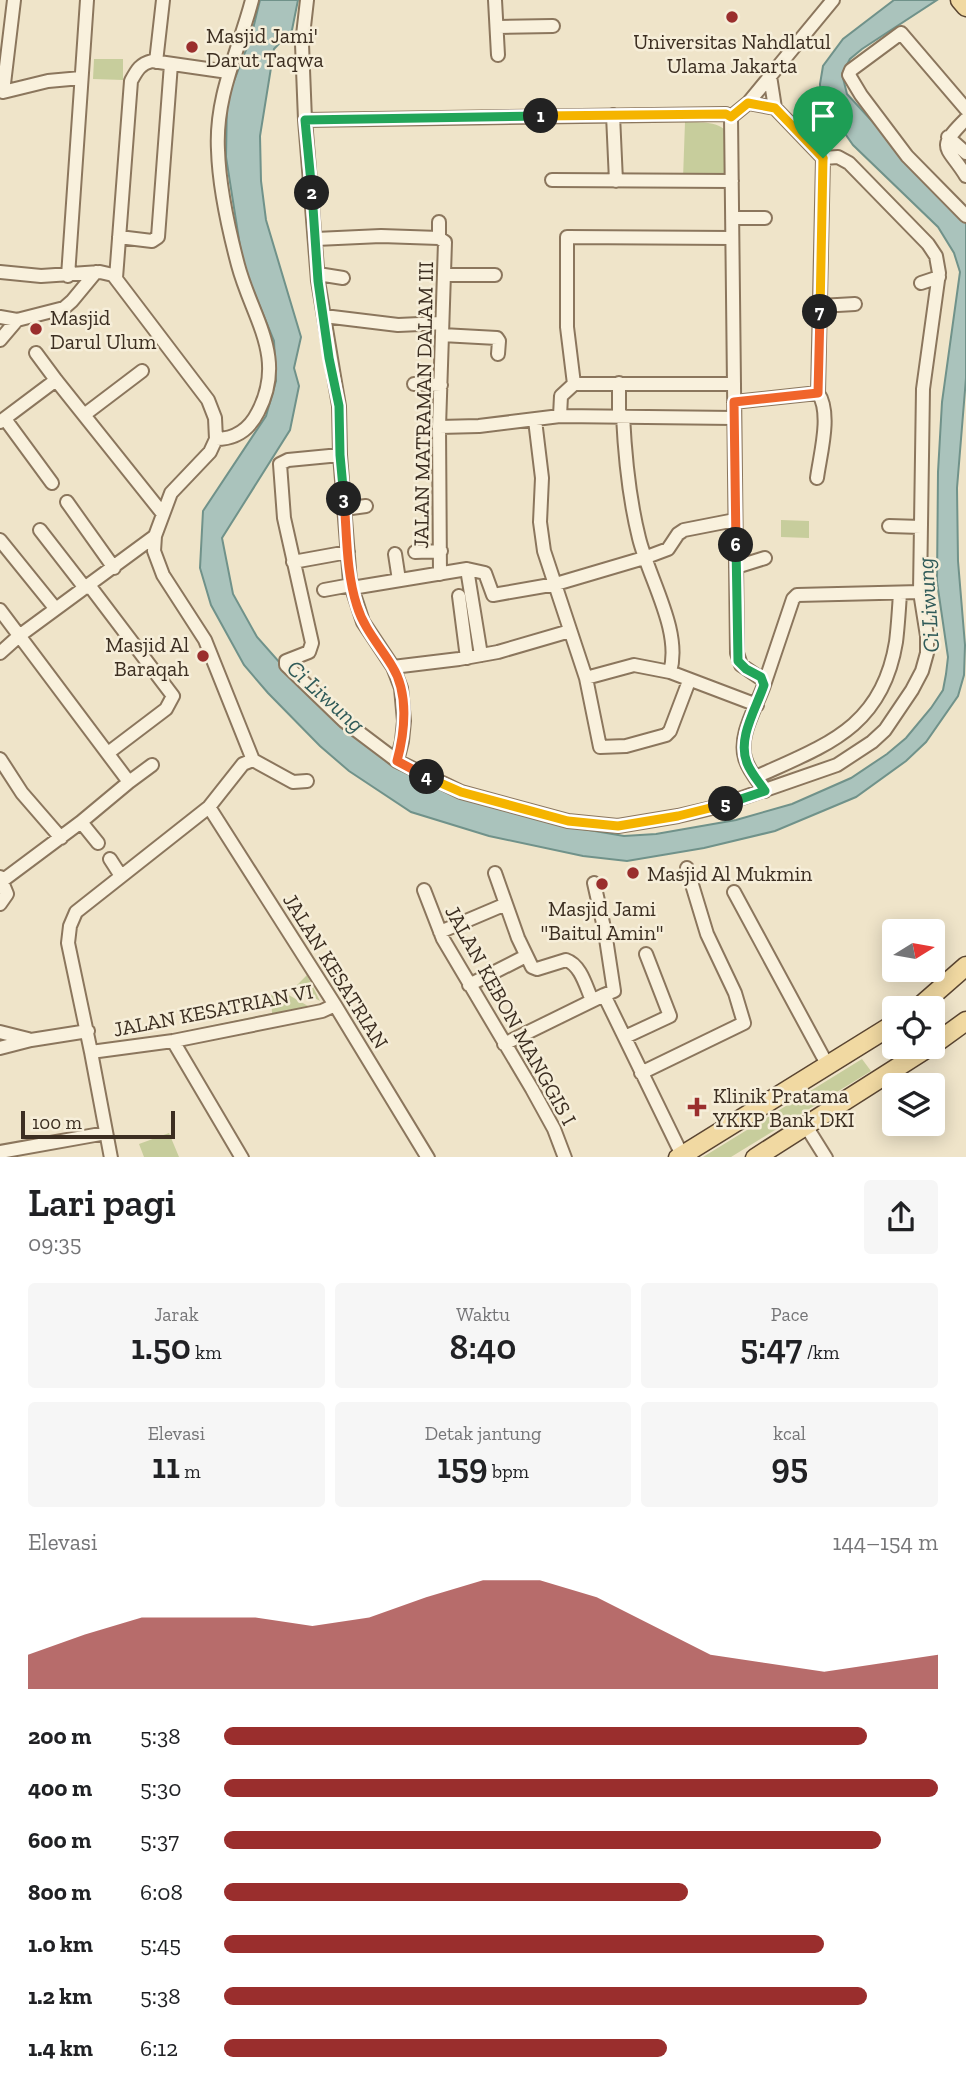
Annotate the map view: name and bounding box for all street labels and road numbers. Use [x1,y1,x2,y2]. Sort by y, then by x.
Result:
street label: JALAN MATRAMAN DALAM III [408,261,438,549]
street label: JALAN KESATRIAN [278,889,394,1053]
street label: JALAN KEBON MANGGIS I [440,901,582,1129]
street label: JALAN KESATRIAN VI [111,978,315,1042]

